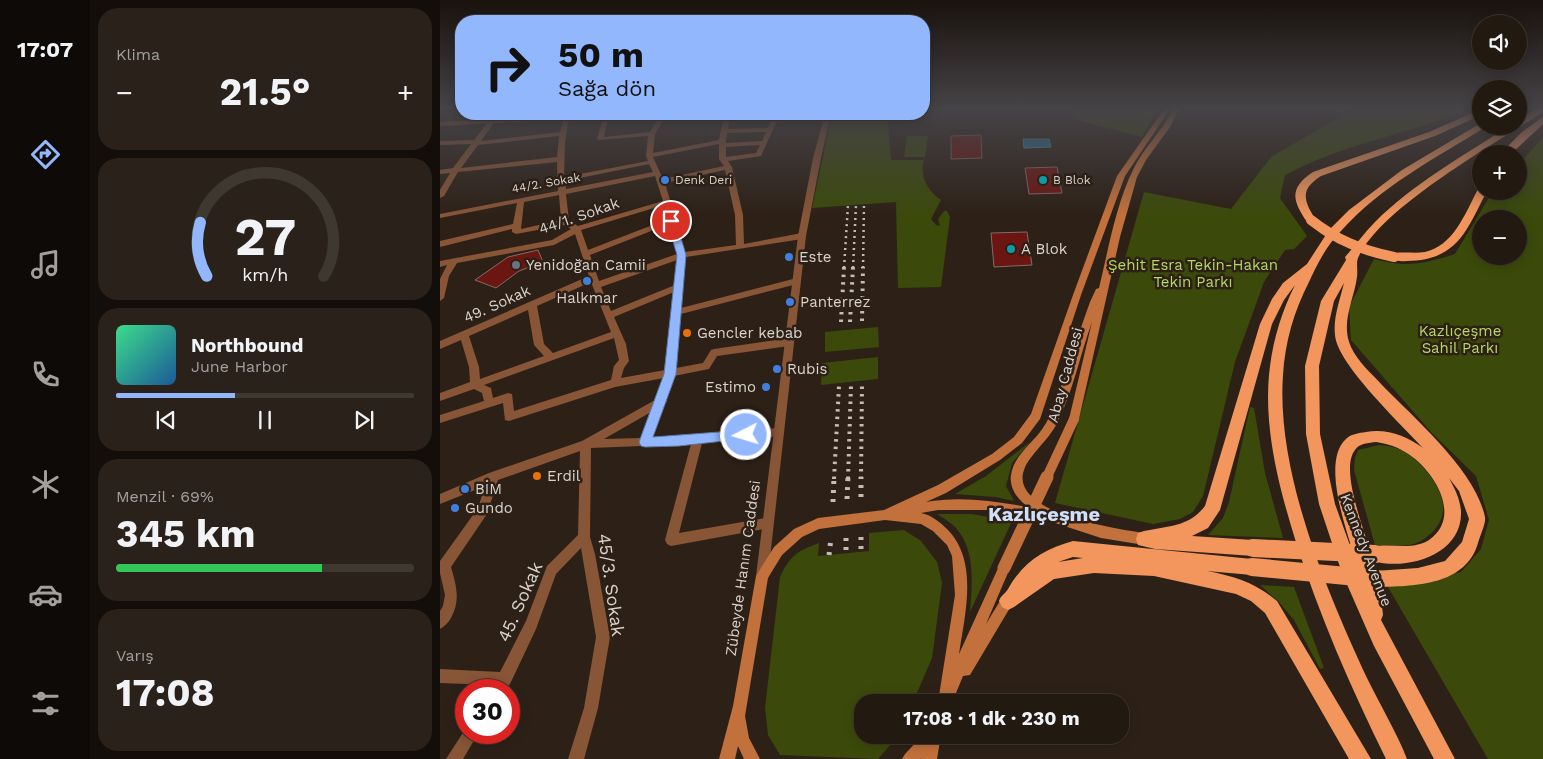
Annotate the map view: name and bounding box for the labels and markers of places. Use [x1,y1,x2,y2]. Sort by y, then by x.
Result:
place label: Denk Deri [675,173,732,187]
place label: B Blok [1053,173,1091,187]
marker: Denk Deri [659,174,671,186]
marker: B Blok [1037,174,1049,186]
pin [650,200,692,242]
place label: A Blok [1021,240,1068,258]
marker: A Blok [1005,243,1017,255]
place label: Este [799,248,831,266]
marker: Este [783,251,795,263]
place label: Yenidoğan Camii [526,256,646,274]
marker: Yenidoğan Camii [510,259,522,271]
marker: Halkmar [581,275,593,287]
place label: Halkmar [556,289,618,307]
place label: Panterrez [800,293,870,311]
marker: Panterrez [784,296,796,308]
place label: Gencler kebab [697,324,803,342]
marker: Gencler kebab [681,327,693,339]
place label: Rubis [787,360,827,378]
marker: Rubis [771,363,783,375]
place label: Estimo [705,378,756,396]
marker: Estimo [760,381,772,393]
place label: Erdil [547,467,581,485]
marker: Erdil [531,470,543,482]
place label: BİM [475,480,502,498]
marker: BİM [459,483,471,495]
place label: Gundo [465,499,513,517]
marker: Gundo [449,502,461,514]

